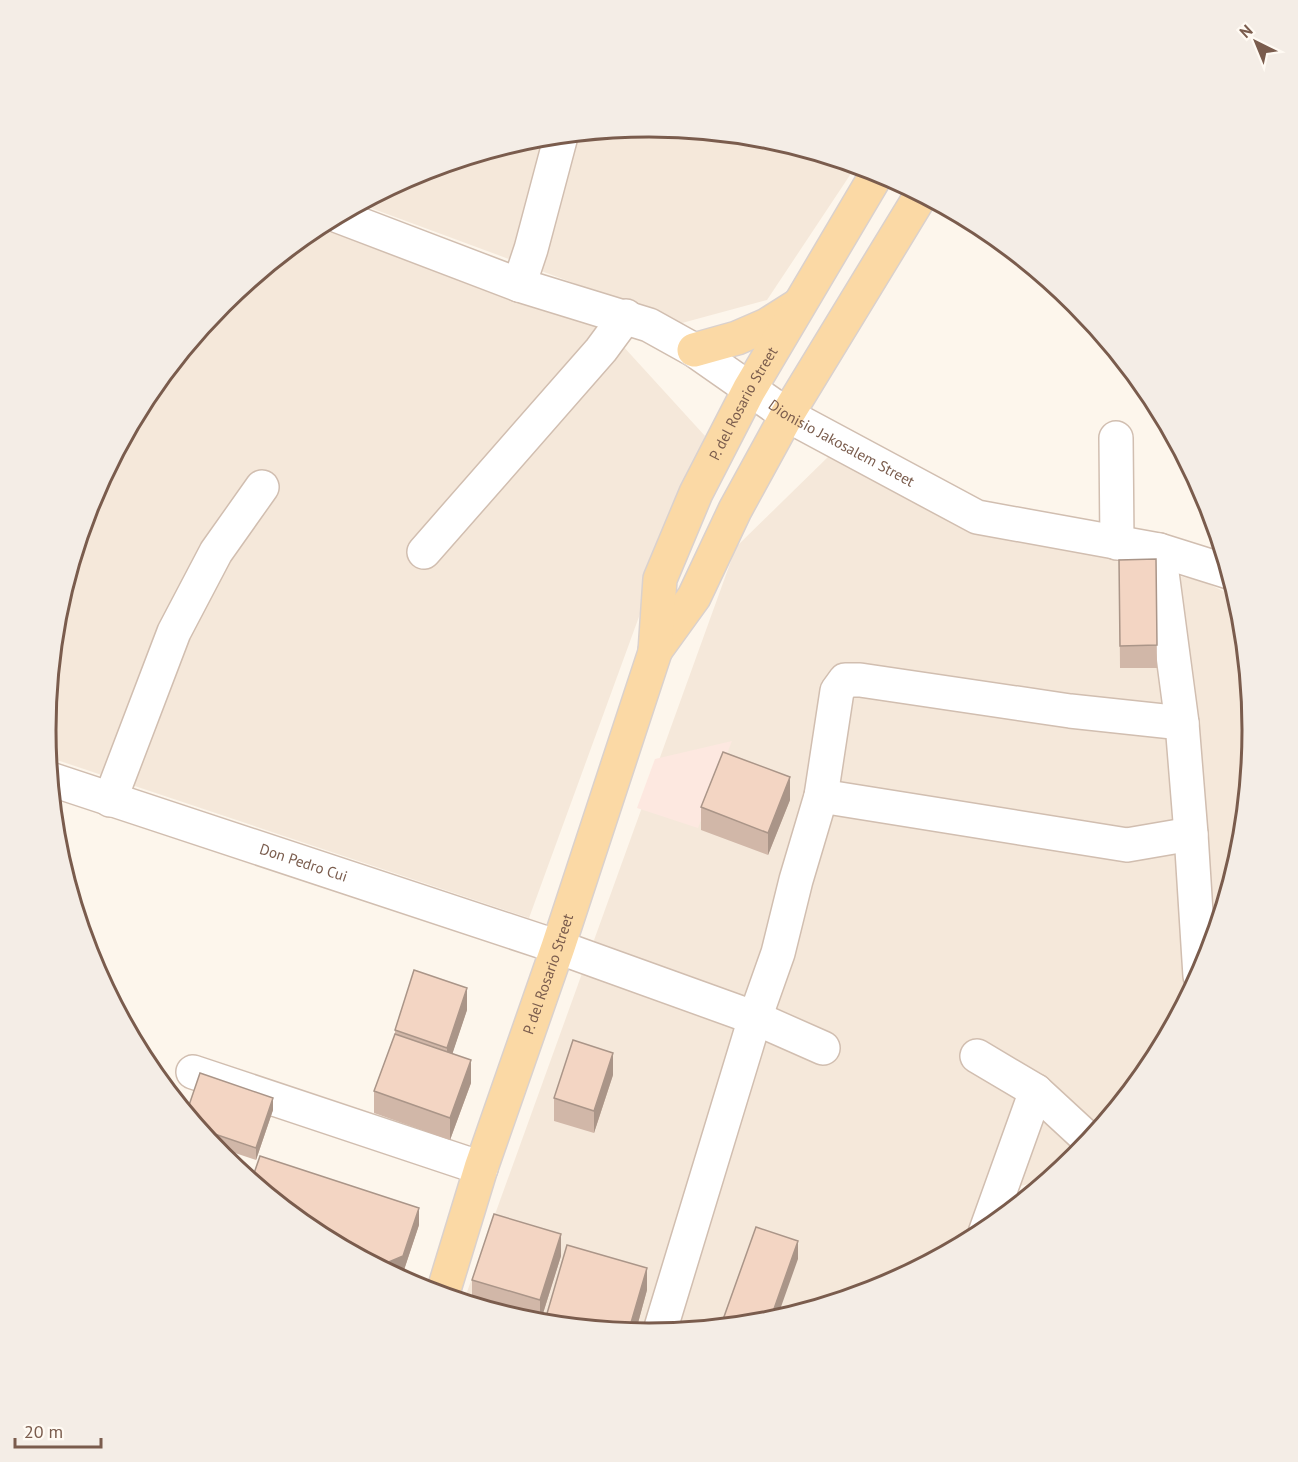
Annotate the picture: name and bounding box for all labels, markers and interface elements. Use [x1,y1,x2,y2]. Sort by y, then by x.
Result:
north arrow [1226,12,1286,72]
text: N [1235,20,1256,42]
street label: P. del Rosario Street [705,343,781,463]
street label: Dionisio Jakosalem Street [765,395,918,491]
street label: Don Pedro Cui [257,839,350,886]
street label: P. del Rosario Street [518,911,577,1037]
scale bar [15,1411,100,1449]
text: 20 m [24,1420,63,1443]

